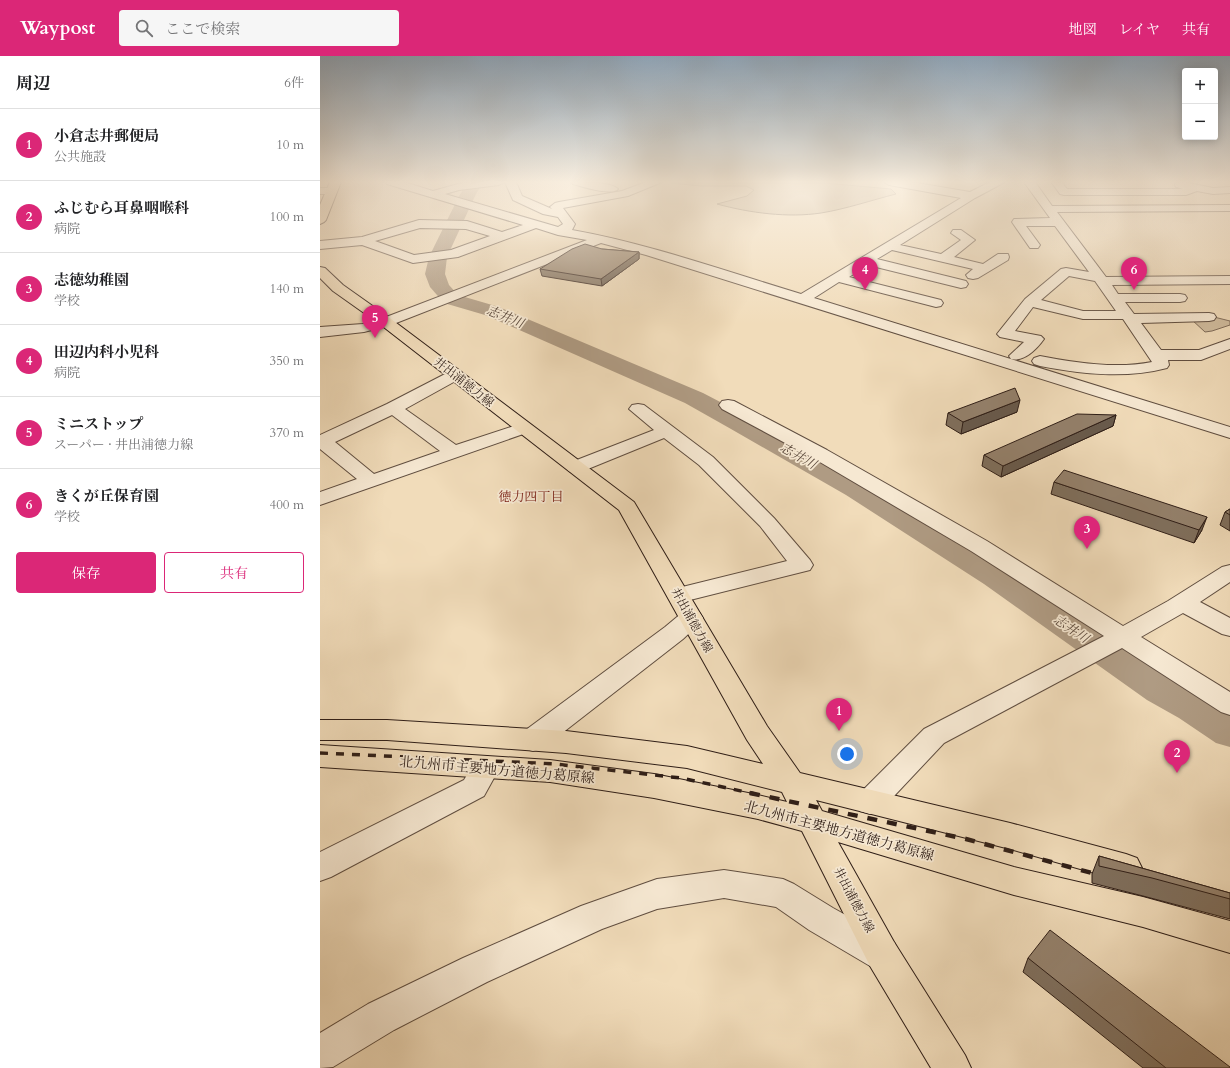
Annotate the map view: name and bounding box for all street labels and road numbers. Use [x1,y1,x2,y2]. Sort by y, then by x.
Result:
street label: 井出浦徳力線 [431,354,497,410]
street label: 井出浦徳力線 [668,585,716,655]
street label: 北九州市主要地方道徳力葛原線 [399,752,595,788]
street label: 北九州市主要地方道徳力葛原線 [742,796,936,866]
street label: 井出浦徳力線 [830,864,878,936]

